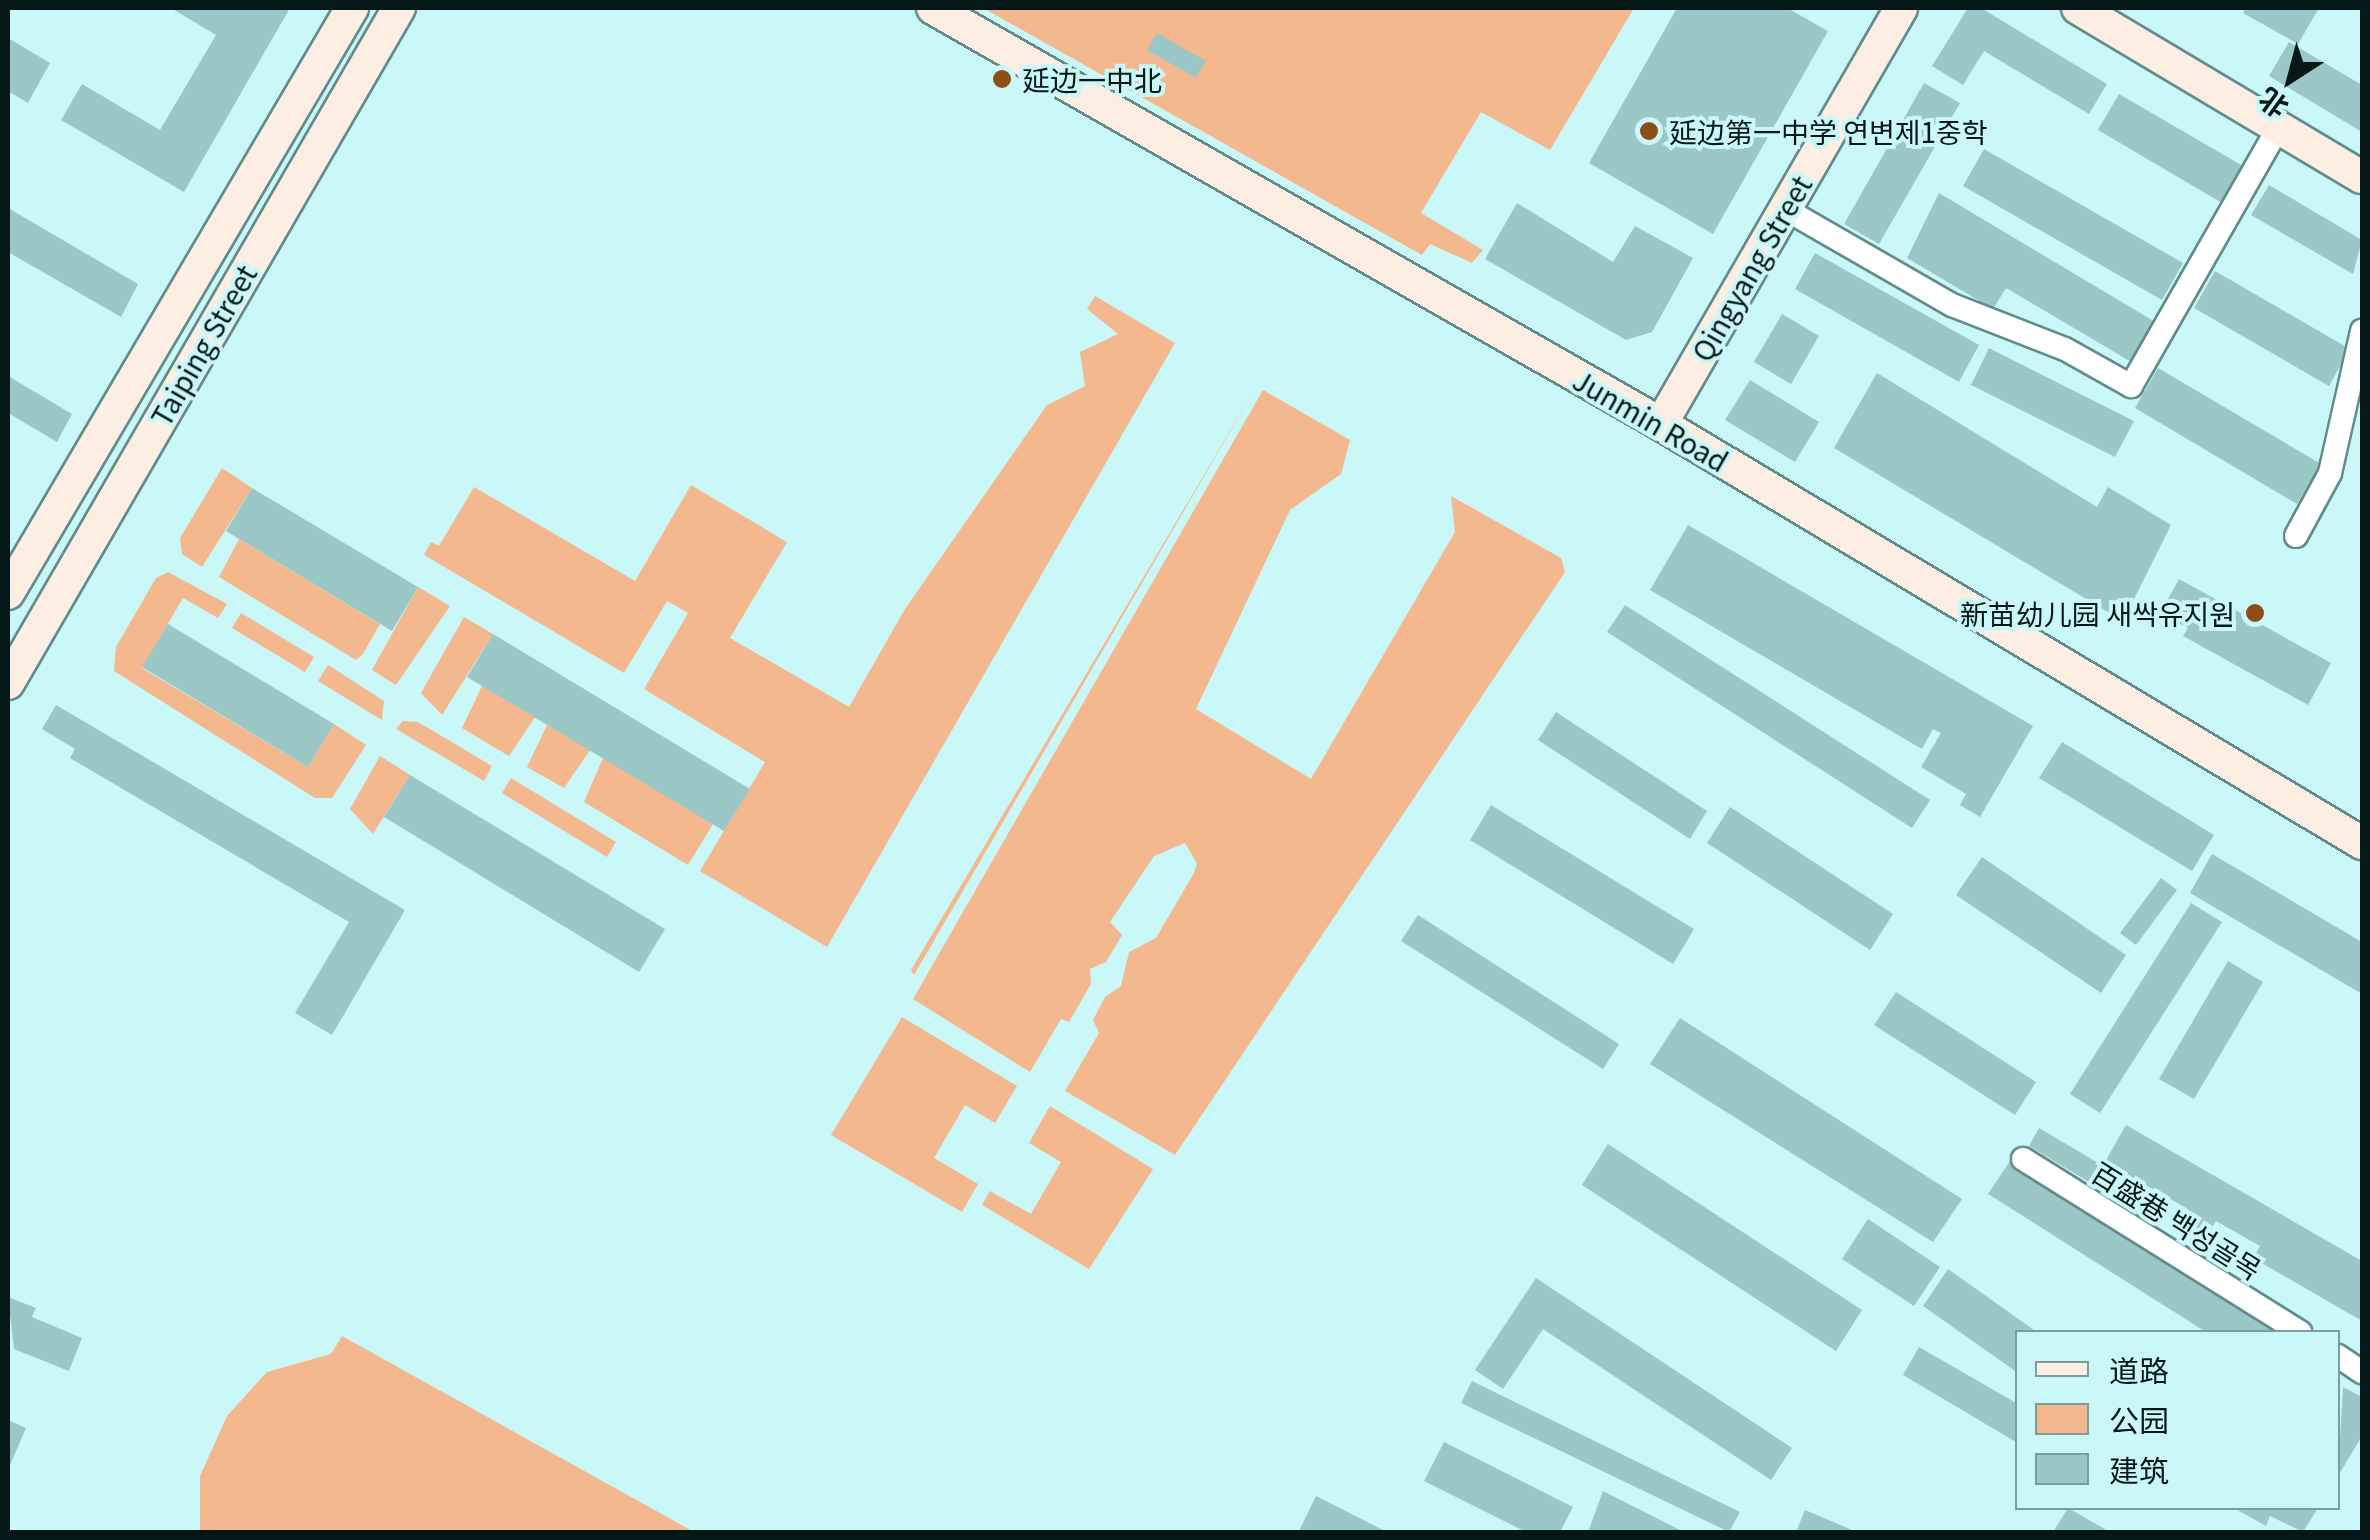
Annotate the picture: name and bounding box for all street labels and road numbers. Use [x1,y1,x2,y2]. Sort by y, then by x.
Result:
street label: Qingyang Street [1684,169,1818,367]
street label: Taiping Street [143,259,263,431]
street label: Junmin Road [1568,362,1734,478]
street label: 百盛巷 백성골목 [2086,1155,2268,1285]

